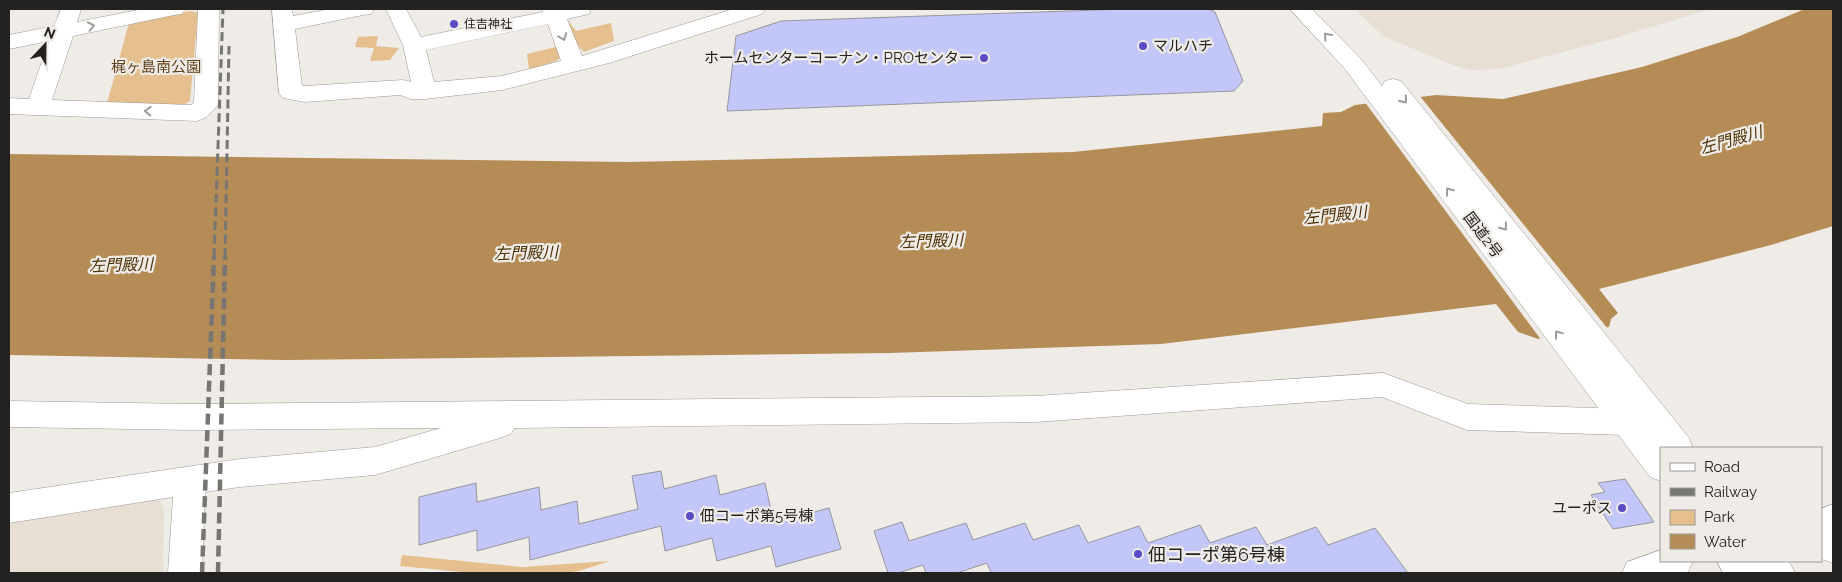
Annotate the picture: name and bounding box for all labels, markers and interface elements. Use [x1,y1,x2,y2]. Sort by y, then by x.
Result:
place label: 住吉神社 [464,17,512,31]
marker: 住吉神社 [448,18,460,30]
north arrow [20,20,70,70]
one-way arrow [86,21,95,32]
text: N [42,24,58,42]
one-way arrow [557,32,568,41]
one-way arrow [1324,32,1333,41]
place label: マルハチ [1153,37,1213,55]
marker: マルハチ [1137,40,1149,52]
place label: ホームセンターコーナン・PROセンター [704,49,974,67]
marker: ホームセンターコーナン・PROセンター [978,52,990,64]
park label: 梶ヶ島南公園 [111,58,201,76]
one-way arrow [1398,94,1407,103]
one-way arrow [144,105,152,116]
water label: 左門殿川 [1698,121,1766,158]
one-way arrow [1446,187,1455,196]
water label: 左門殿川 [1302,202,1370,228]
street label: 国道2号 [1460,208,1506,262]
one-way arrow [1499,221,1507,230]
water label: 左門殿川 [899,230,965,252]
water label: 左門殿川 [494,242,560,264]
water label: 左門殿川 [89,254,155,276]
one-way arrow [1555,330,1564,340]
legend [1660,447,1822,562]
text: Road [1704,458,1740,476]
text: Railway [1704,483,1757,501]
place label: ユーポス [1552,499,1612,517]
marker: ユーポス [1616,502,1628,514]
place label: 佃コーポ第5号棟 [700,507,813,525]
text: Park [1704,508,1735,526]
marker: 佃コーポ第5号棟 [684,510,696,522]
text: Water [1704,533,1747,551]
place label: 佃コーポ第6号棟 [1148,544,1285,565]
marker: 佃コーポ第6号棟 [1132,548,1144,560]

